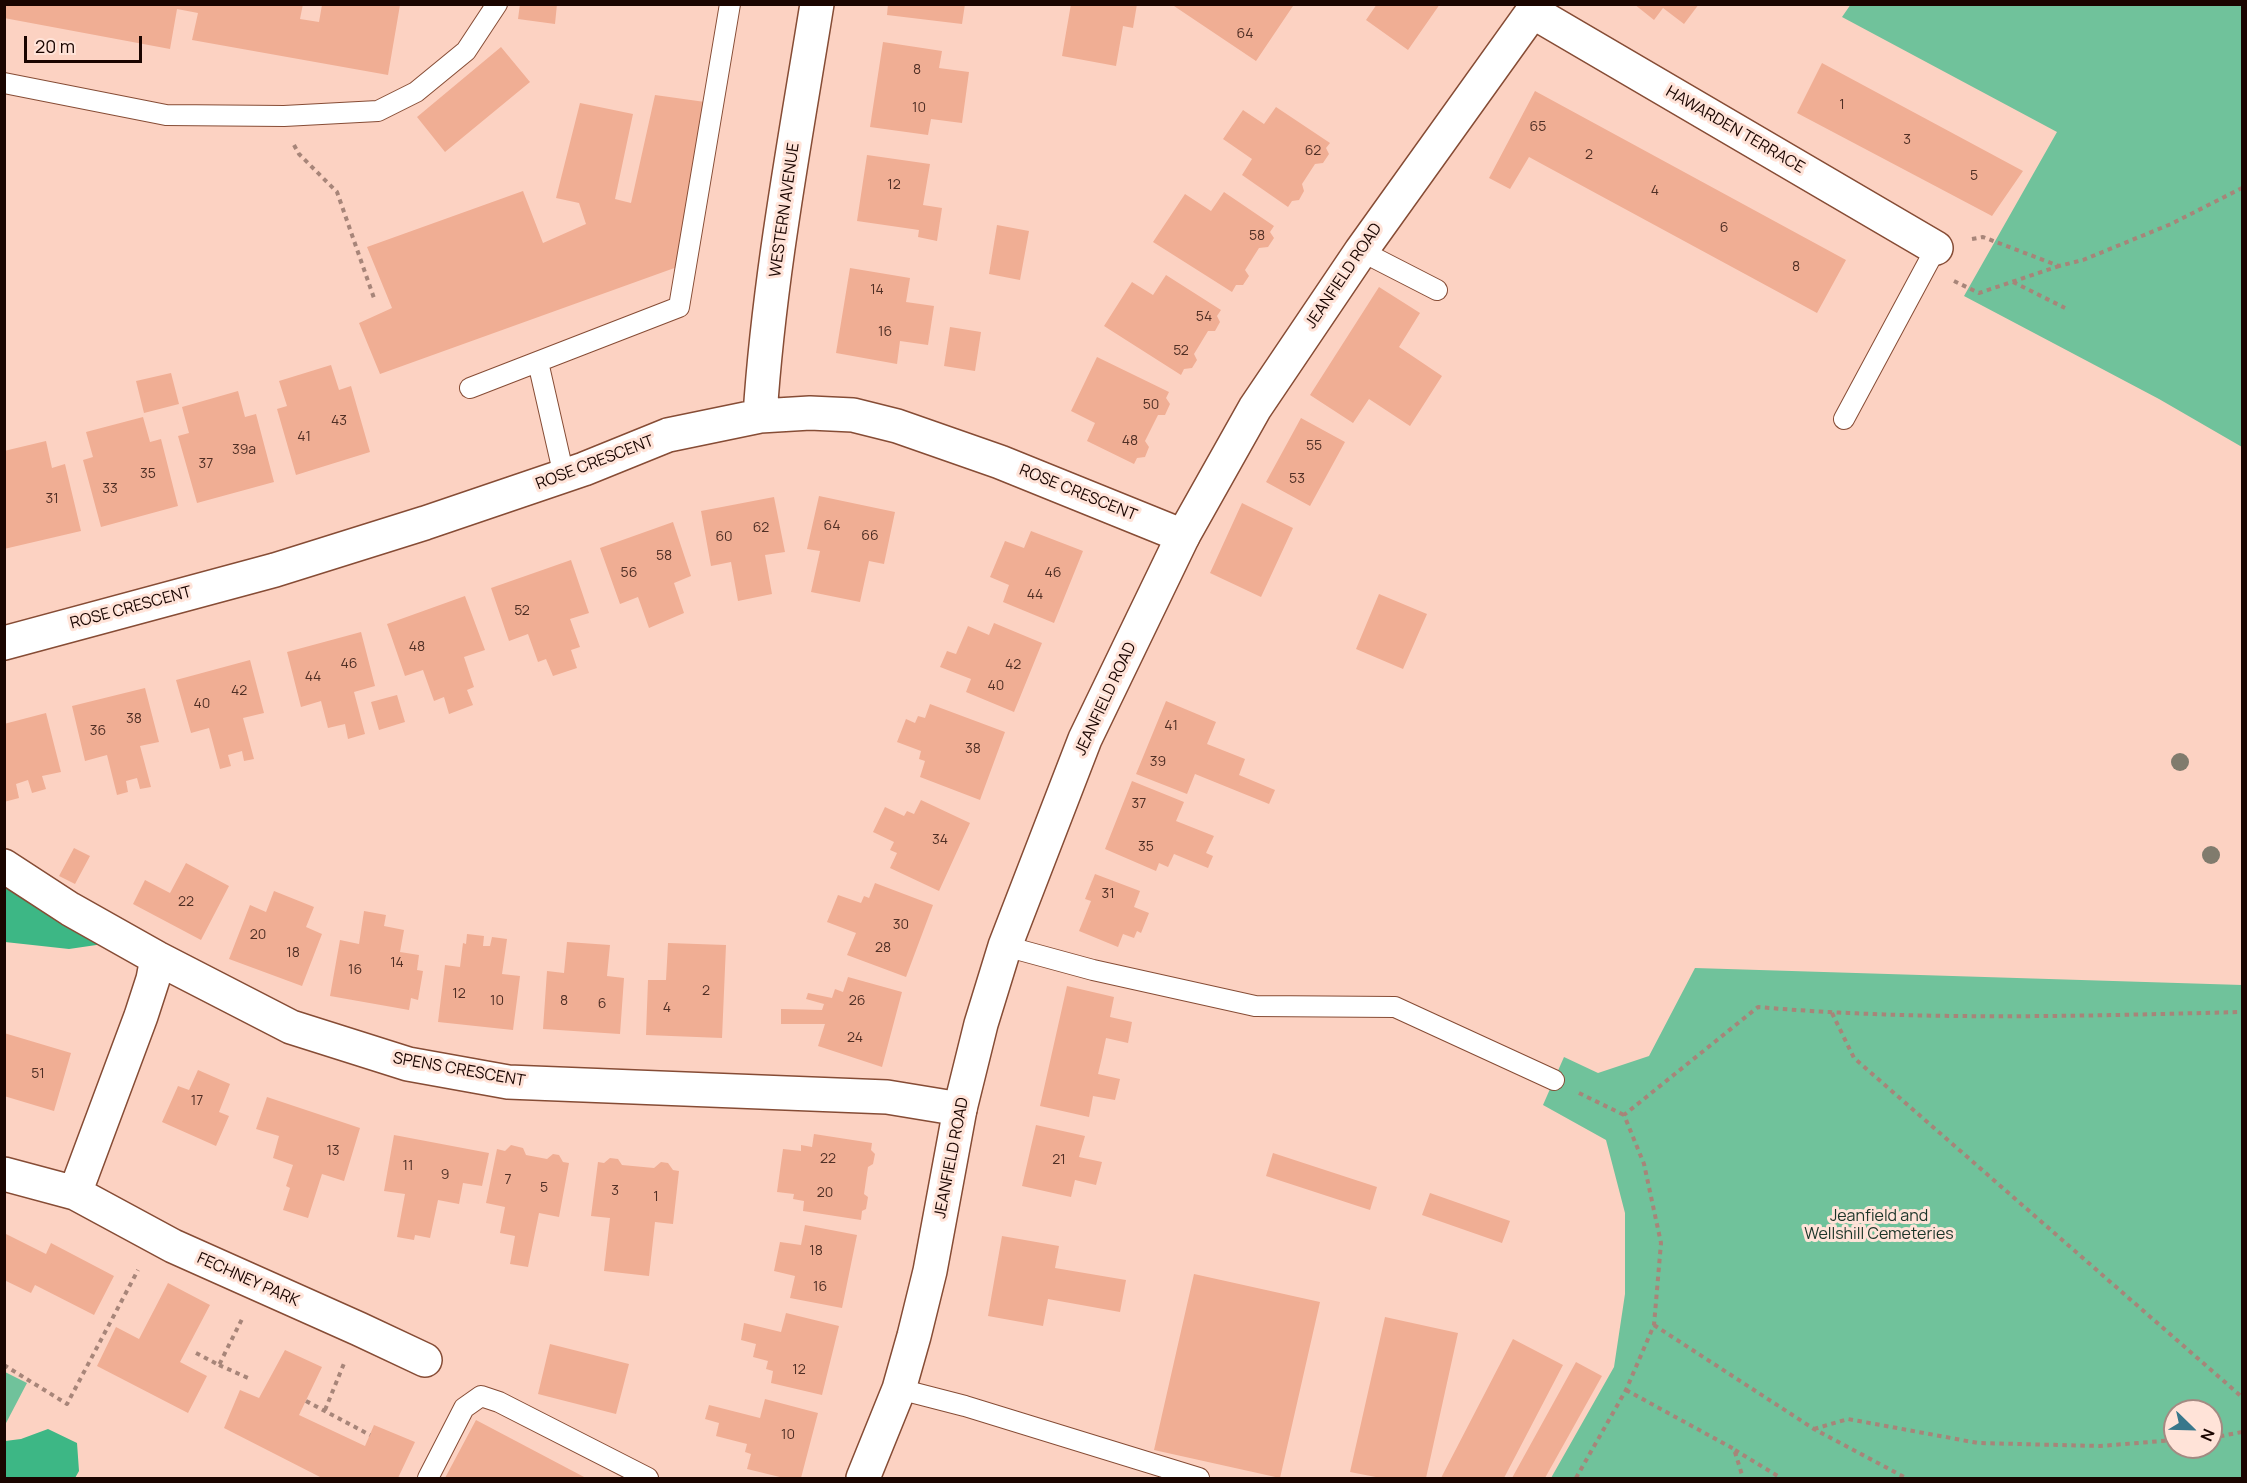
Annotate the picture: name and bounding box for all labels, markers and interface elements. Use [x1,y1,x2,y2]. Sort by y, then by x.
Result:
scale bar [27,24,146,62]
house number: 64 [1237,26,1253,42]
text: 20 m [35,34,75,58]
house number: 8 [913,62,921,78]
street label: HAWARDEN TERRACE [1662,82,1808,178]
house number: 1 [1839,97,1845,113]
house number: 10 [912,100,926,116]
house number: 65 [1530,119,1546,135]
house number: 3 [1903,132,1911,148]
street label: WESTERN AVENUE [766,142,804,278]
house number: 62 [1305,143,1321,159]
house number: 2 [1585,147,1593,163]
house number: 5 [1970,168,1978,184]
house number: 12 [887,177,901,193]
house number: 4 [1651,183,1659,199]
street label: JEANFIELD ROAD [1302,220,1386,332]
house number: 6 [1720,220,1728,236]
house number: 58 [1249,228,1265,244]
house number: 8 [1792,259,1800,275]
house number: 14 [870,282,884,298]
house number: 54 [1196,309,1212,325]
house number: 16 [878,324,892,340]
house number: 52 [1173,343,1189,359]
house number: 50 [1143,397,1159,413]
house number: 43 [331,413,347,429]
house number: 41 [297,429,311,445]
street label: ROSE CRESCENT [533,432,657,494]
house number: 48 [1122,433,1138,449]
house number: 55 [1306,438,1322,454]
house number: 39a [232,442,256,458]
house number: 37 [199,456,213,472]
street label: ROSE CRESCENT [1016,461,1140,525]
house number: 35 [140,466,156,482]
house number: 53 [1289,471,1305,487]
house number: 33 [102,481,118,497]
house number: 31 [45,491,59,507]
house number: 64 [824,518,840,534]
house number: 62 [753,520,769,536]
house number: 66 [861,528,879,544]
house number: 60 [715,529,733,545]
house number: 58 [656,548,672,564]
house number: 56 [621,565,637,581]
house number: 46 [1045,565,1061,581]
street label: ROSE CRESCENT [68,583,194,633]
house number: 44 [1027,587,1043,603]
house number: 52 [514,603,530,619]
house number: 48 [409,639,425,655]
street label: JEANFIELD ROAD [1071,639,1141,759]
house number: 46 [341,656,357,672]
house number: 42 [1005,657,1021,673]
house number: 44 [305,669,321,685]
house number: 40 [988,678,1004,694]
house number: 42 [231,683,247,699]
house number: 40 [194,696,210,712]
house number: 38 [126,711,142,727]
house number: 41 [1164,718,1178,734]
house number: 36 [90,723,106,739]
house number: 38 [965,741,981,757]
house number: 39 [1150,754,1166,770]
house number: 37 [1132,796,1146,812]
house number: 34 [932,832,948,848]
house number: 35 [1138,839,1154,855]
house number: 31 [1101,886,1115,902]
house number: 22 [178,894,194,910]
house number: 30 [893,917,909,933]
house number: 20 [250,927,266,943]
house number: 28 [875,940,891,956]
house number: 18 [286,945,300,961]
house number: 14 [390,955,404,971]
house number: 16 [348,962,362,978]
house number: 2 [702,983,710,999]
house number: 12 [452,986,466,1002]
house number: 10 [490,993,504,1009]
house number: 8 [560,993,568,1009]
house number: 26 [849,993,865,1009]
house number: 6 [598,996,606,1012]
house number: 4 [663,1000,671,1016]
house number: 24 [847,1030,863,1046]
street label: SPENS CRESCENT [391,1049,527,1091]
house number: 51 [31,1066,45,1082]
house number: 17 [191,1093,203,1109]
street label: JEANFIELD ROAD [931,1096,973,1220]
house number: 13 [326,1143,340,1159]
house number: 22 [820,1151,836,1167]
house number: 21 [1052,1152,1066,1168]
house number: 11 [403,1158,413,1174]
house number: 9 [441,1167,449,1183]
house number: 7 [504,1172,512,1188]
house number: 5 [540,1180,548,1196]
house number: 3 [611,1183,619,1199]
house number: 20 [817,1185,833,1201]
house number: 1 [653,1189,659,1205]
park label: Jeanfield and Wellshill Cemeteries [1804,1207,1954,1245]
house number: 18 [809,1243,823,1259]
street label: FECHNEY PARK [194,1249,302,1311]
house number: 16 [813,1279,827,1295]
house number: 12 [792,1362,806,1378]
north arrow [2163,1399,2223,1459]
text: N [2195,1426,2220,1445]
house number: 10 [781,1427,795,1443]

